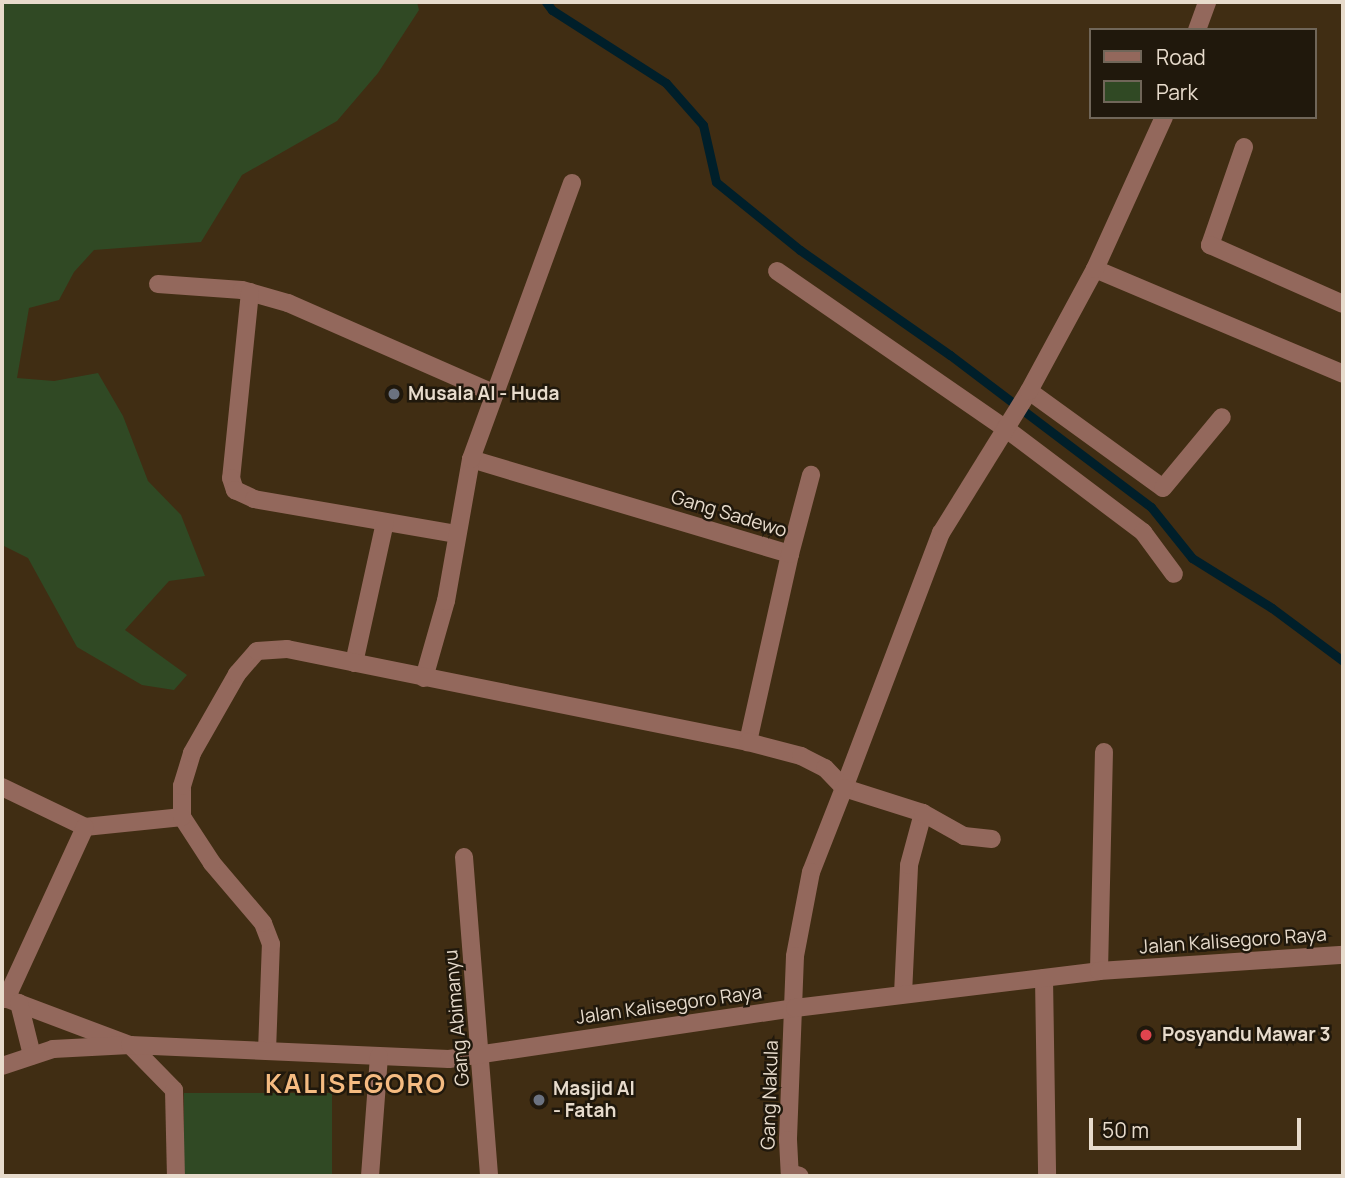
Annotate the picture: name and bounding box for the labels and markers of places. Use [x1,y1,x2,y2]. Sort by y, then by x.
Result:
place label: Musala Al - Huda [408,383,559,405]
marker: Musala Al - Huda [386,386,402,402]
place label: Posyandu Mawar 3 [1162,1024,1331,1046]
marker: Posyandu Mawar 3 [1136,1025,1156,1045]
place label: Masjid Al - Fatah [553,1078,635,1122]
marker: Masjid Al - Fatah [531,1092,547,1108]

